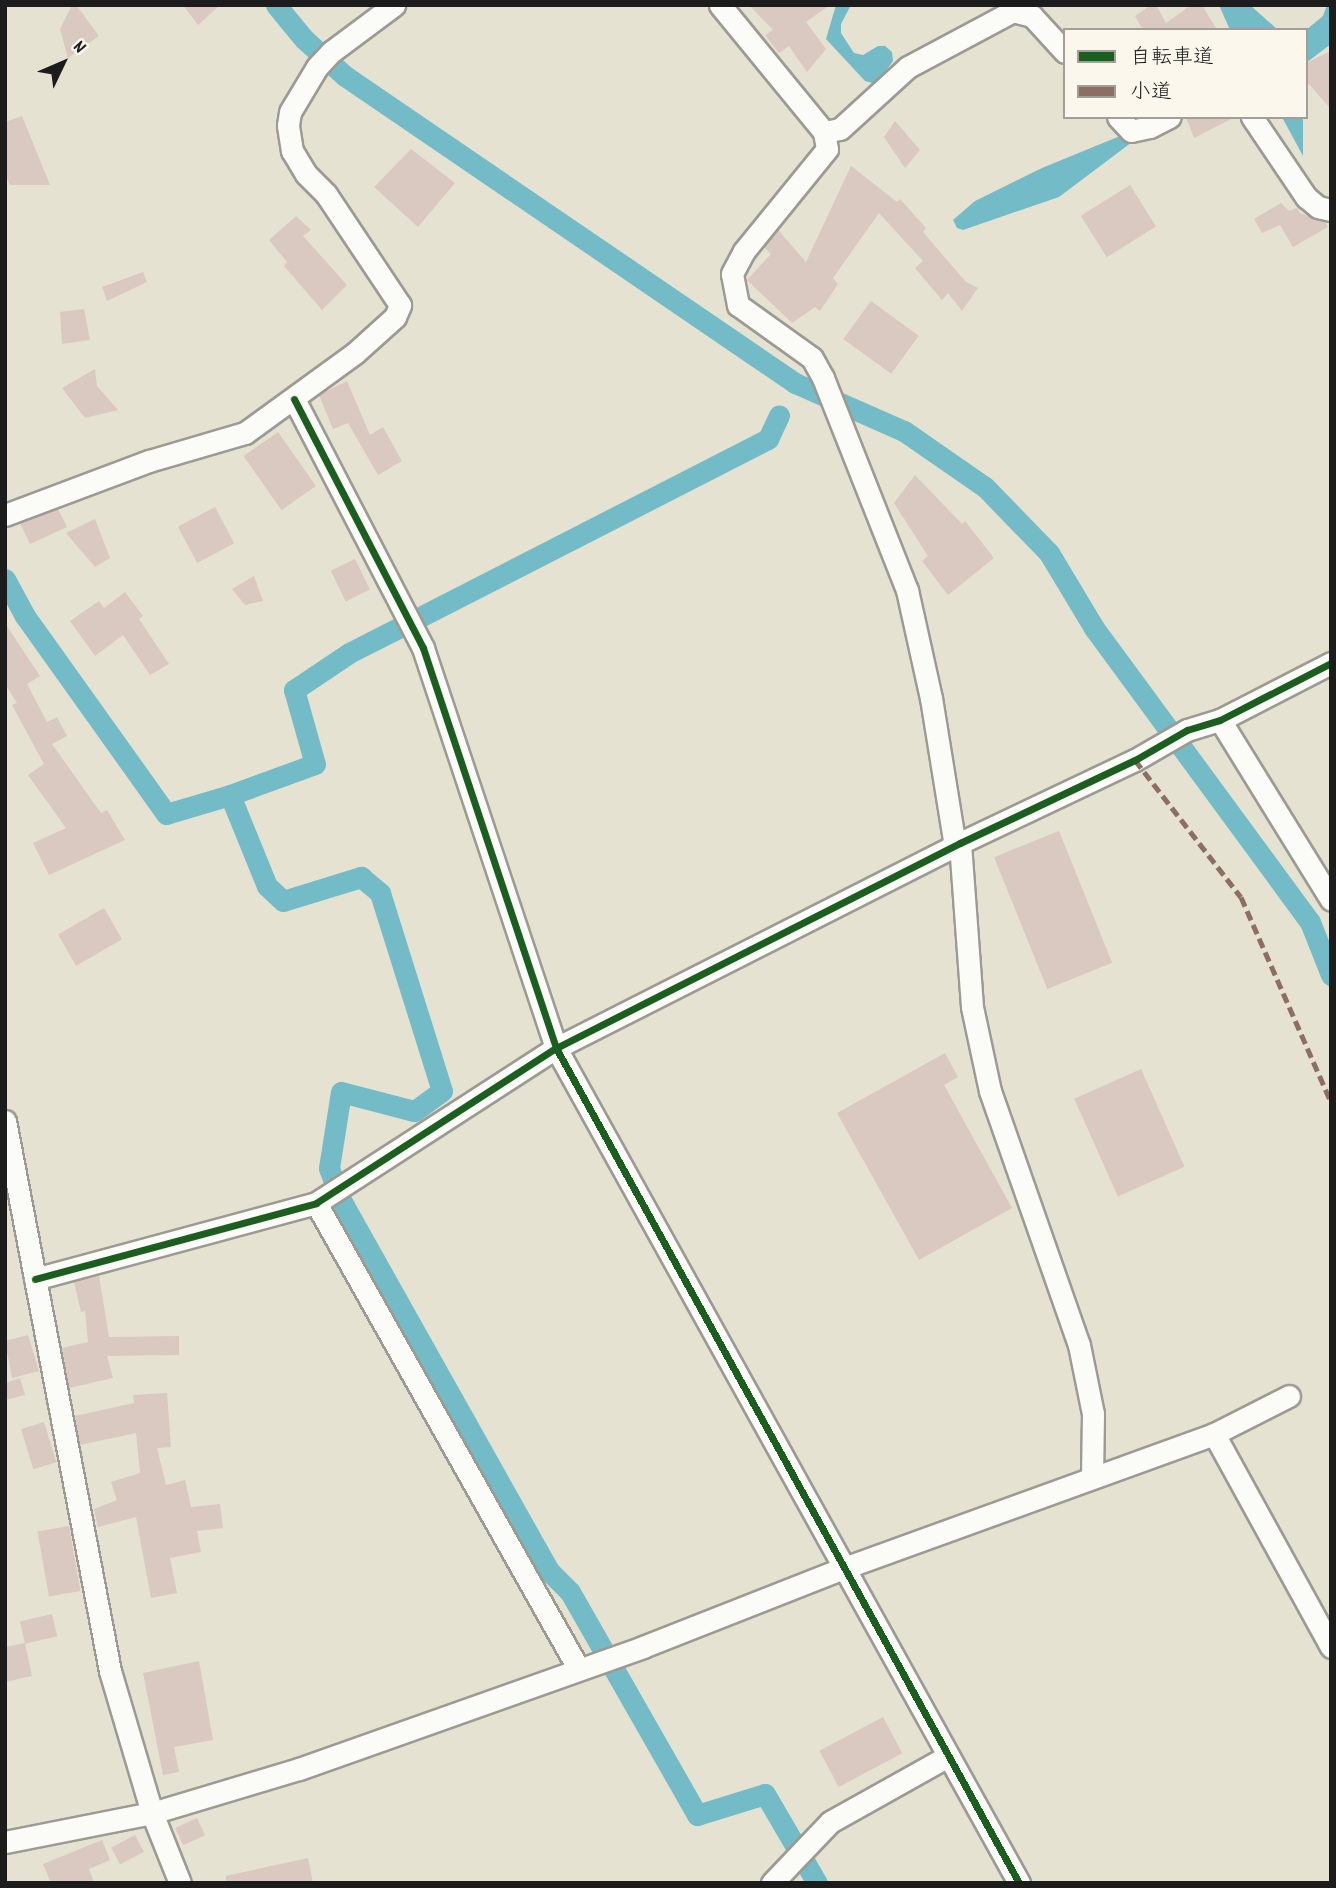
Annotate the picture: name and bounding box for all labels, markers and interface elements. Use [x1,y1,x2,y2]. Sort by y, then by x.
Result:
north arrow [28,28,98,98]
legend [1063,28,1308,119]
text: N [65,35,91,61]
text: 自転車道 [1130,44,1214,74]
text: 小道 [1130,79,1172,109]

